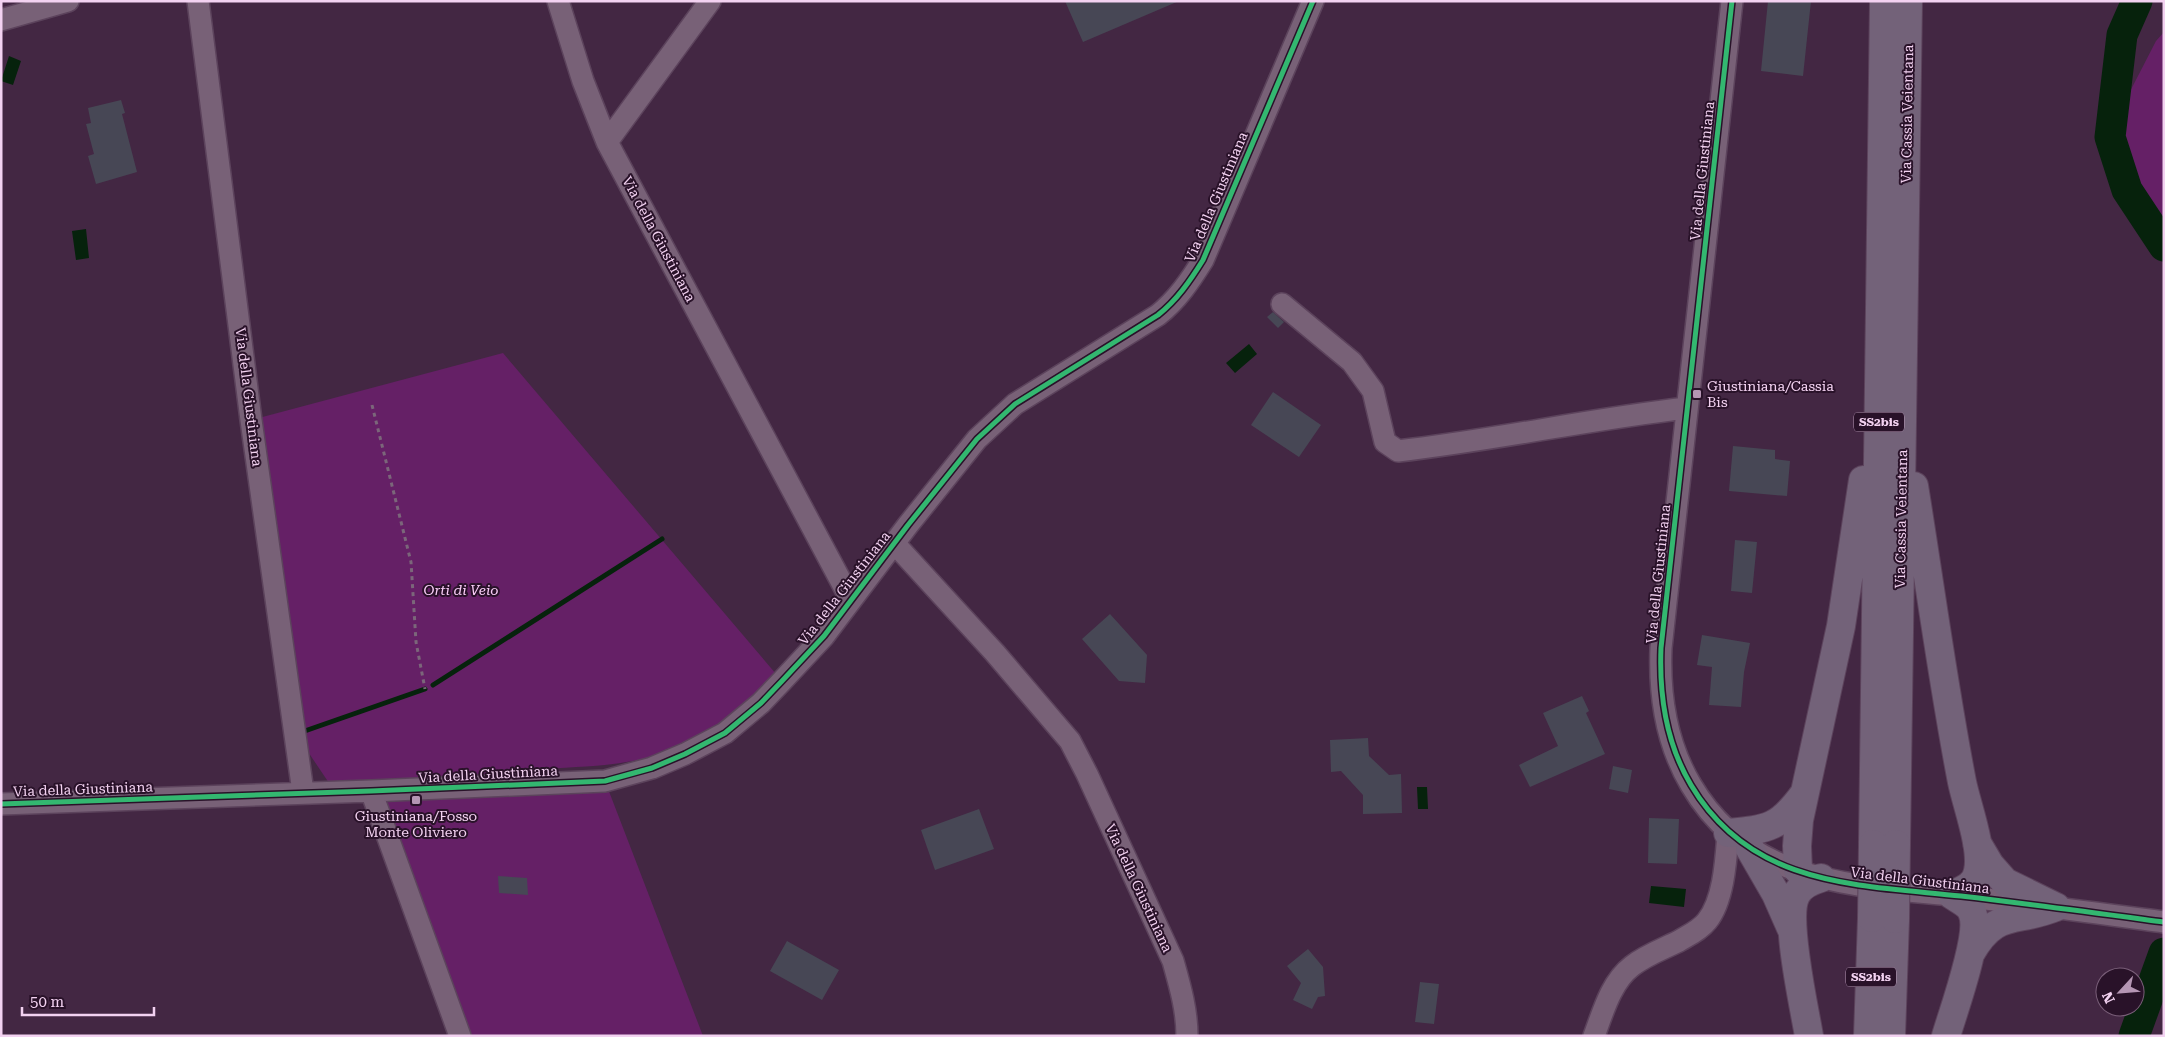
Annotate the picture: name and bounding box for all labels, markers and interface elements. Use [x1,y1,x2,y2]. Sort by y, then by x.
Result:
street label: Via Cassia Veientana [1898,44,1916,184]
street label: Via della Giustiniana [1687,100,1717,241]
street label: Via della Giustiniana [1181,129,1251,264]
street label: Via della Giustiniana [619,174,699,305]
street label: Via della Giustiniana [233,327,266,468]
place label: Giustiniana/Cassia Bis [1707,378,1834,410]
marker: Giustiniana/Cassia Bis [1691,388,1703,400]
road number: SS2bis [1854,412,1904,432]
street label: Via Cassia Veientana [1892,449,1910,589]
street label: Via della Giustiniana [1643,503,1673,644]
street label: Via della Giustiniana [795,528,894,648]
park label: Orti di Veio [424,582,498,598]
street label: Via della Giustiniana [418,762,559,786]
street label: Via della Giustiniana [13,779,154,799]
marker: Giustiniana/Fosso Monte Oliviero [410,794,422,806]
place label: Giustiniana/Fosso Monte Oliviero [355,808,477,840]
street label: Via della Giustiniana [1102,821,1176,955]
street label: Via della Giustiniana [1850,864,1991,897]
north arrow [2095,967,2145,1017]
road number: SS2bis [1846,968,1896,986]
scale bar [22,984,155,1016]
text: N [2099,989,2118,1006]
text: 50 m [30,993,65,1011]

